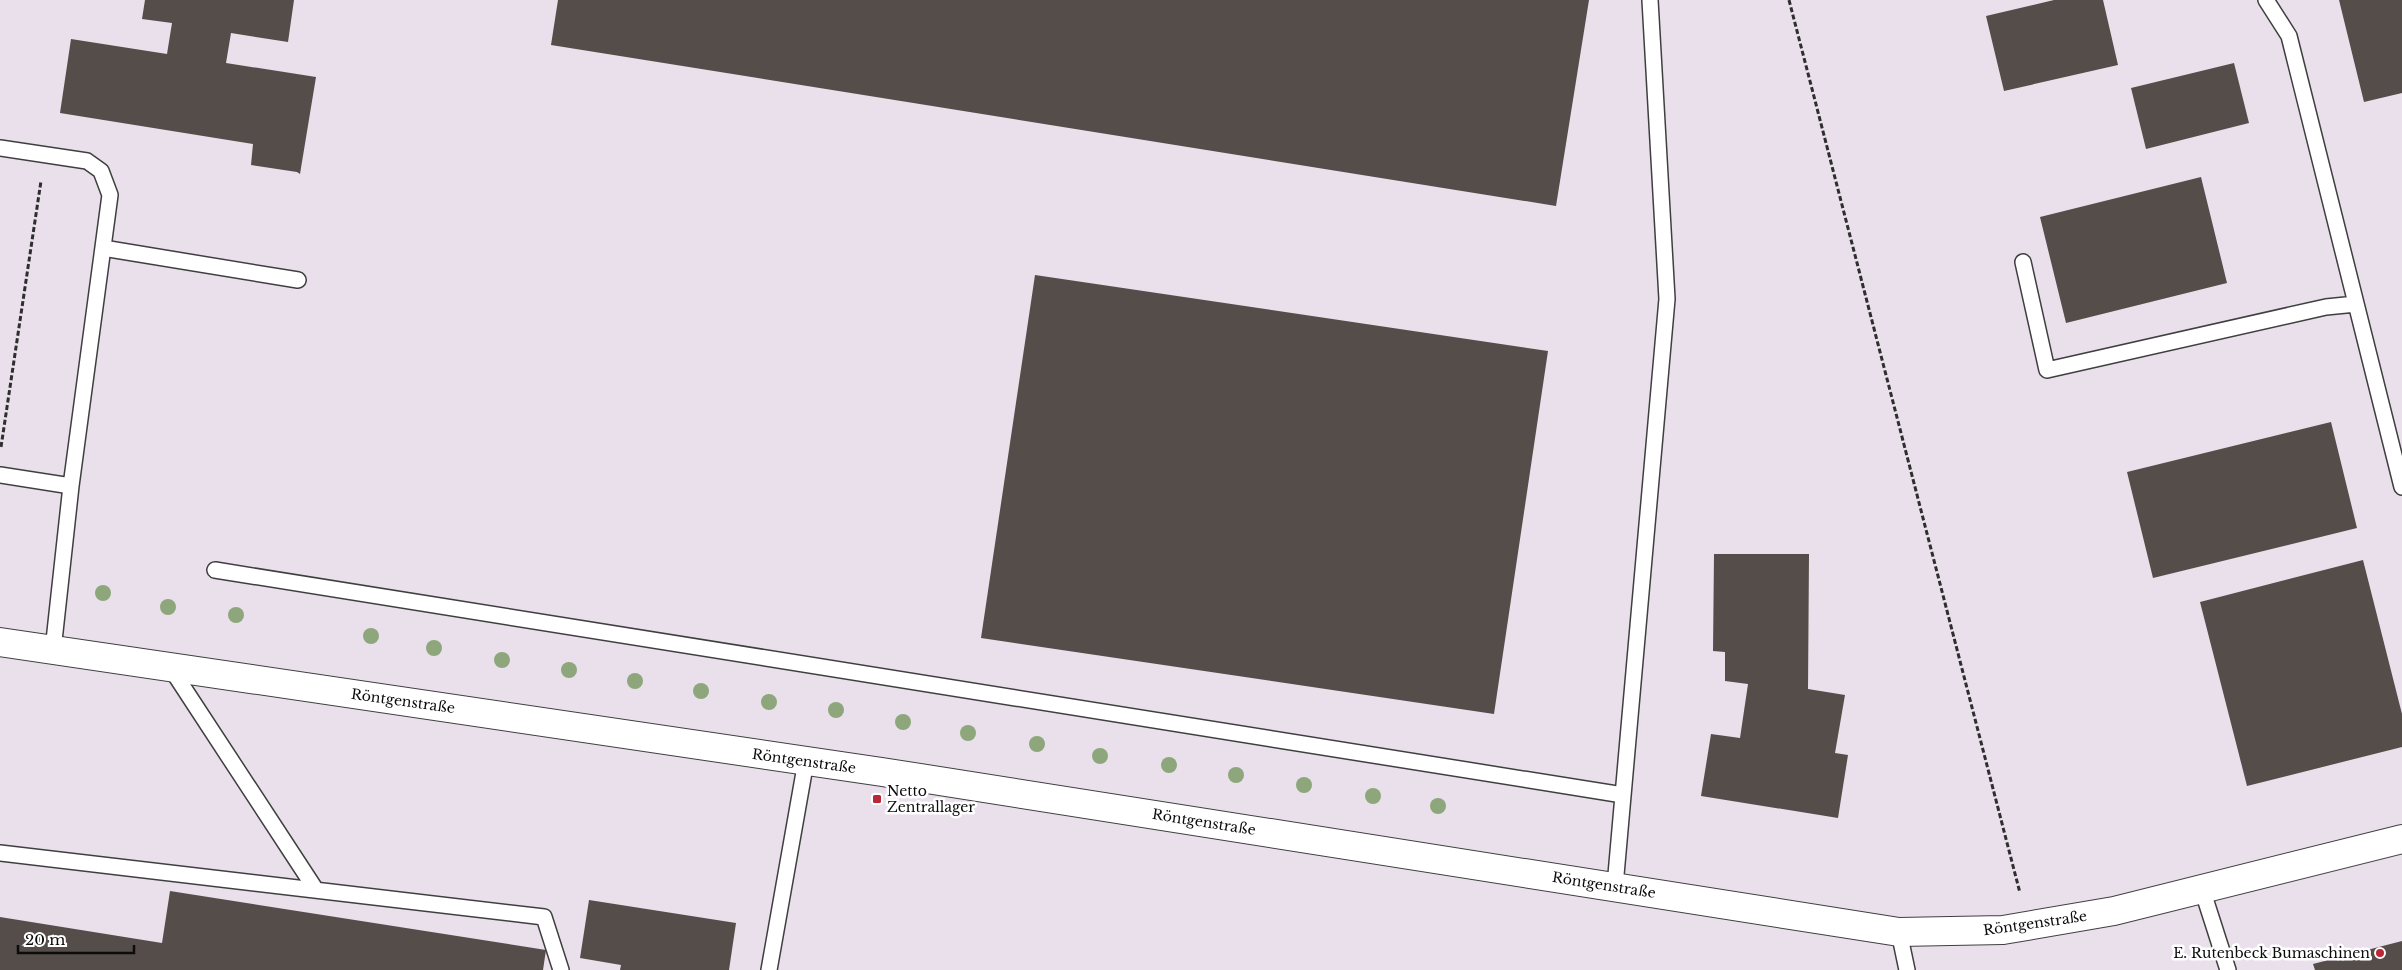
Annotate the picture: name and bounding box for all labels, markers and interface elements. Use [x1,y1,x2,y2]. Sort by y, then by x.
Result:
street label: Röntgenstraße [350,685,456,717]
street label: Röntgenstraße [751,745,857,777]
place label: Netto Zentrallager [887,782,975,816]
marker: Netto Zentrallager [871,793,883,805]
street label: Röntgenstraße [1151,805,1257,839]
street label: Röntgenstraße [1551,868,1657,902]
street label: Röntgenstraße [1982,907,2088,939]
scale bar [18,922,134,954]
text: 20 m [25,930,65,949]
place label: E. Rutenbeck Bumaschinen [2173,944,2370,962]
marker: E. Rutenbeck Bumaschinen [2374,947,2386,959]

